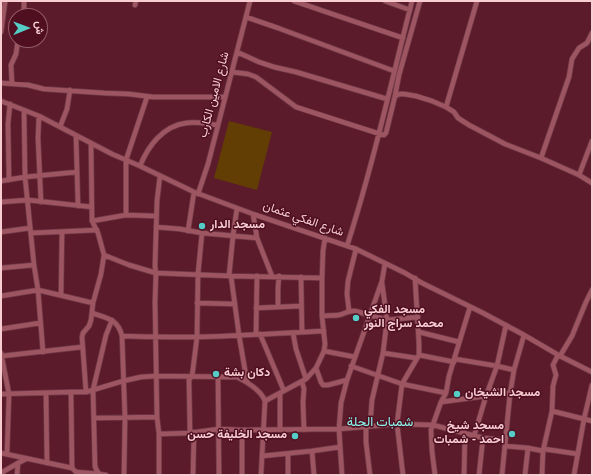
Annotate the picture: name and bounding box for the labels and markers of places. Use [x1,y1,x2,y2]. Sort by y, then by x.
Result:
place label: مسجد الدار [210,219,265,233]
marker: مسجد الدار [197,221,207,231]
place label: مسجد الفكي محمد سراج النور [364,304,443,332]
marker: مسجد الفكي محمد سراج النور [351,313,361,323]
place label: دكان بشة [224,367,270,381]
marker: دكان بشة [211,369,221,379]
place label: مسجد الشيخان [465,387,540,401]
marker: مسجد الشيخان [452,389,462,399]
place label: مسجد شيخ احمد - شمبات [434,420,504,448]
place label: مسجد الخليفة حسن [187,429,287,443]
marker: مسجد شيخ احمد - شمبات [507,429,517,439]
marker: مسجد الخليفة حسن [290,431,300,441]

